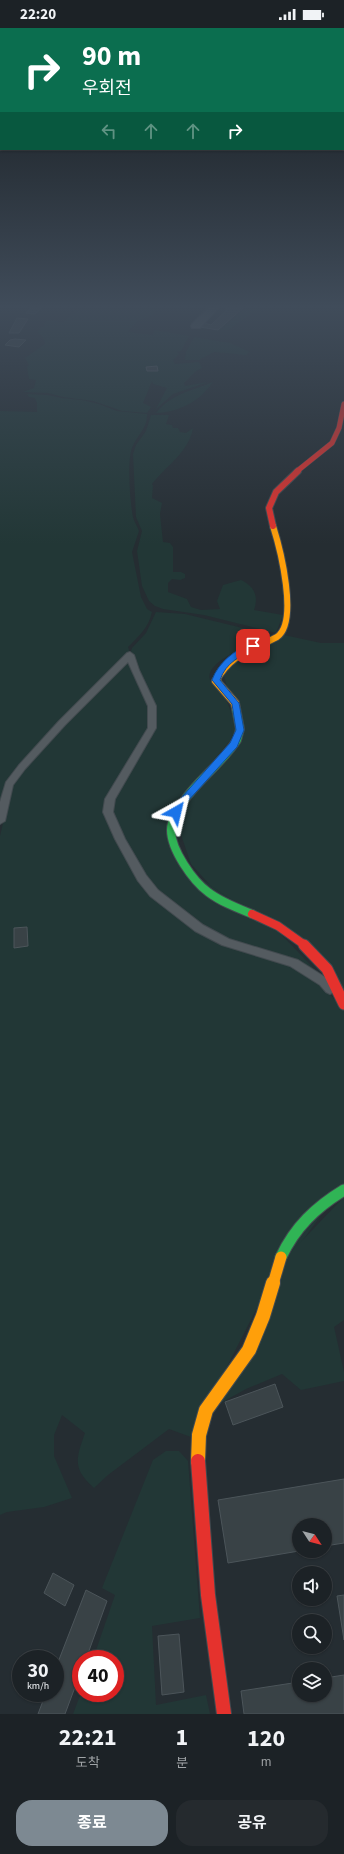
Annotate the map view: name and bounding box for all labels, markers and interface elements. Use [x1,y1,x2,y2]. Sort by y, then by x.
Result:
text: 22:20 [20,4,56,25]
text: 90 m [82,36,141,76]
icon: right [16,44,68,96]
text: 우회전 [82,76,132,101]
icon: left [98,120,120,142]
icon: ahead [140,120,162,142]
icon: ahead [182,120,204,142]
icon: right [224,120,246,142]
pin [236,629,270,663]
icon: arrive [242,635,264,657]
position arrow [155,791,197,833]
north arrow [292,1518,332,1558]
map controls [292,1518,332,1702]
button: sound [292,1566,332,1606]
button: search [292,1614,332,1654]
speed limit sign: 40 [72,1650,124,1702]
text: 30 [27,1657,49,1685]
button: layers [292,1662,332,1702]
text: km/h [27,1679,49,1693]
text: 22:21 [59,1720,117,1755]
text: 1 [176,1720,188,1755]
text: 120 [247,1721,285,1756]
text: m [261,1753,272,1771]
text: 도착 [76,1754,100,1772]
text: 분 [176,1754,188,1772]
button: 종료 [16,1800,168,1846]
button: 공유 [176,1800,328,1846]

